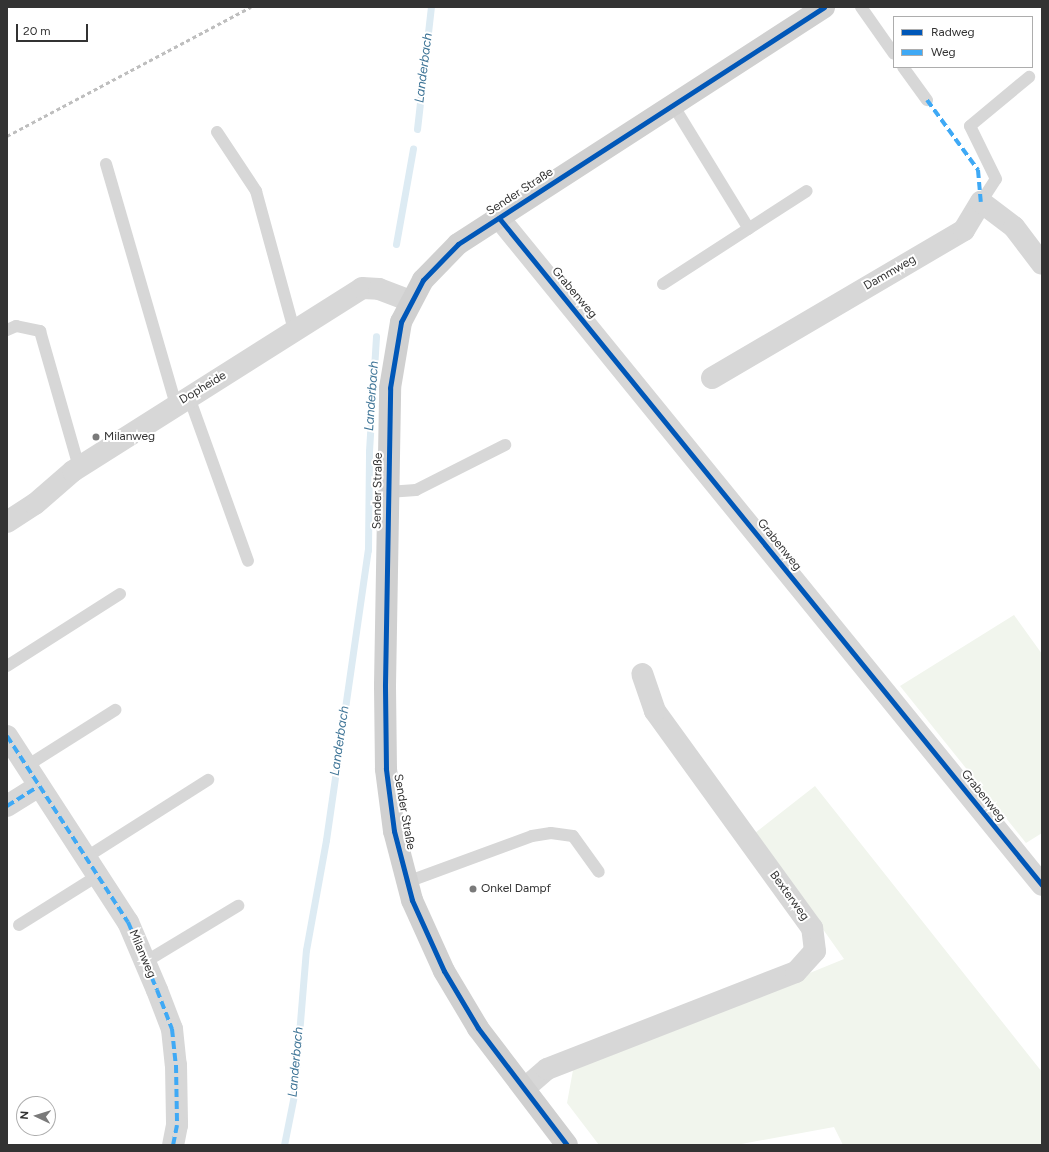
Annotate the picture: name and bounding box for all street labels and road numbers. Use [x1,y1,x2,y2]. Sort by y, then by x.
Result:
street label: Sender Straße [484,165,556,219]
street label: Dammweg [861,252,919,294]
street label: Grabenweg [548,264,600,322]
street label: Dopheide [177,368,229,408]
street label: Sender Straße [370,453,386,529]
street label: Grabenweg [754,516,804,574]
street label: Grabenweg [958,767,1008,825]
street label: Sender Straße [390,773,418,851]
street label: Bexterweg [766,869,812,923]
street label: Milanweg [125,928,159,980]

